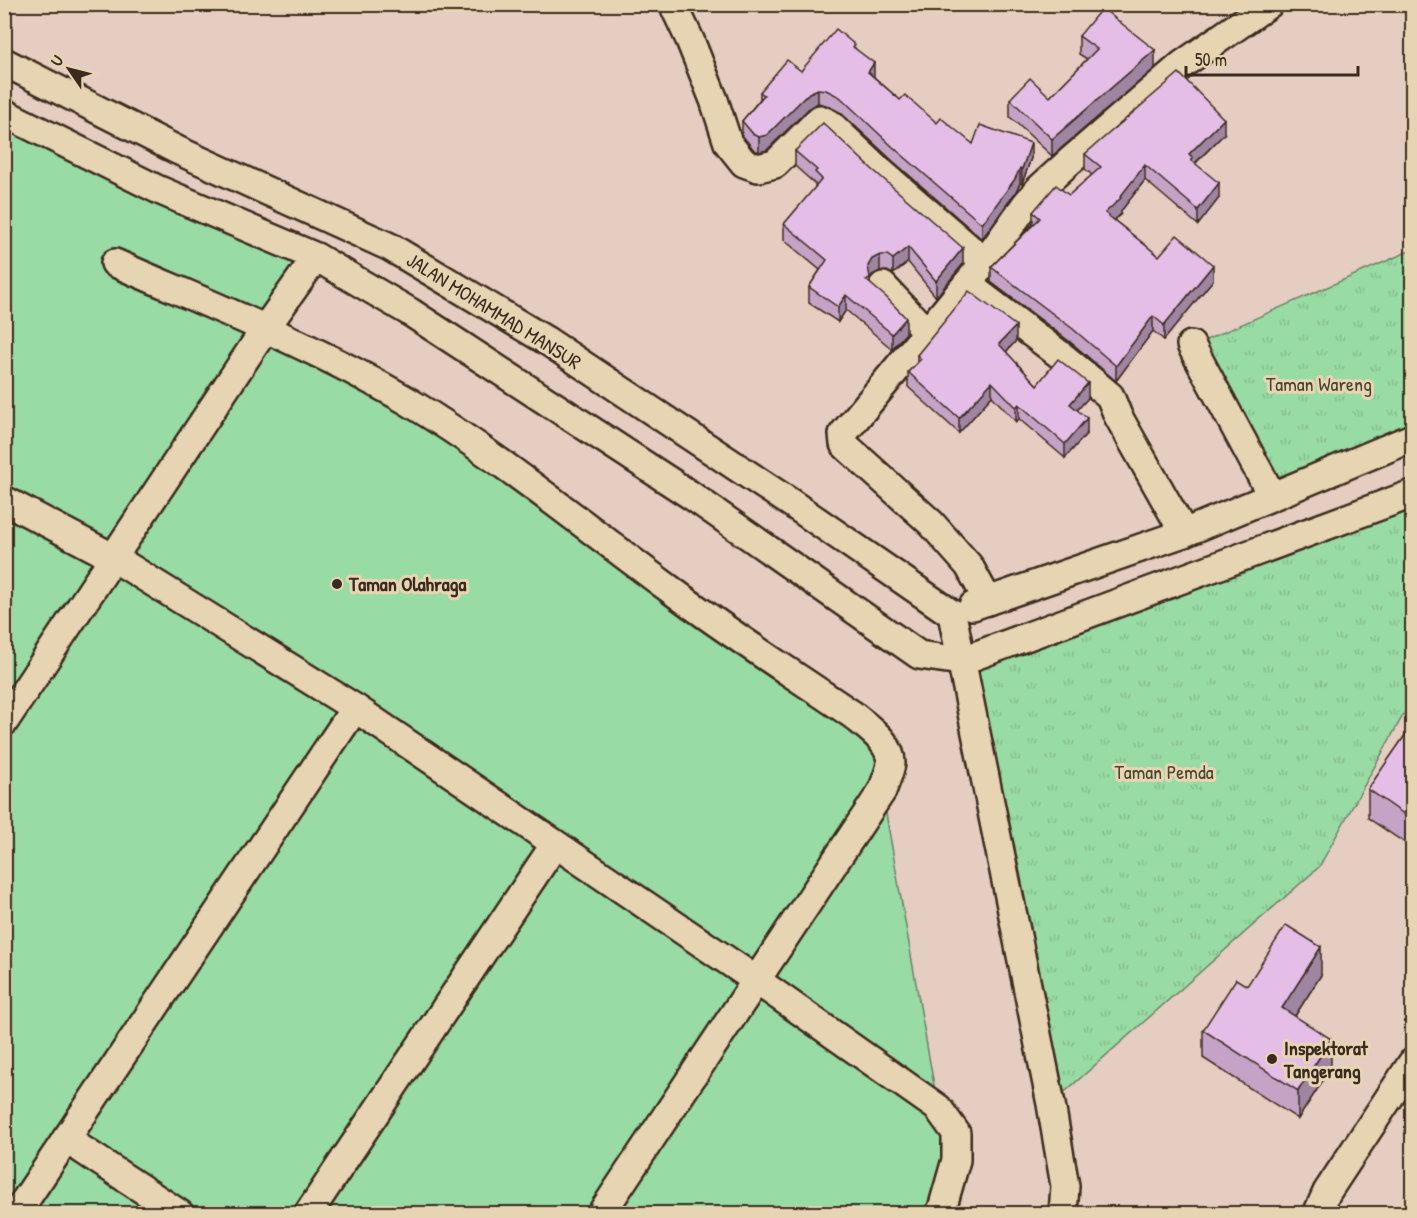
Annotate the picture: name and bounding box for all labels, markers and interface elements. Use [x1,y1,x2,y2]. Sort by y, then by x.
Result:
north arrow [39,39,99,99]
scale bar [1186,39,1358,77]
text: 50 m [1195,47,1227,72]
text: U [45,50,68,70]
street label: JALAN MOHAMMAD MANSUR [402,246,587,375]
park label: Taman Wareng [1266,370,1372,397]
place label: Taman Olahraga [348,570,466,598]
marker: Taman Olahraga [330,577,344,591]
park label: Taman Pemda [1114,758,1214,785]
place label: Inspektorat Tangerang [1283,1034,1369,1085]
marker: Inspektorat Tangerang [1265,1052,1279,1066]

